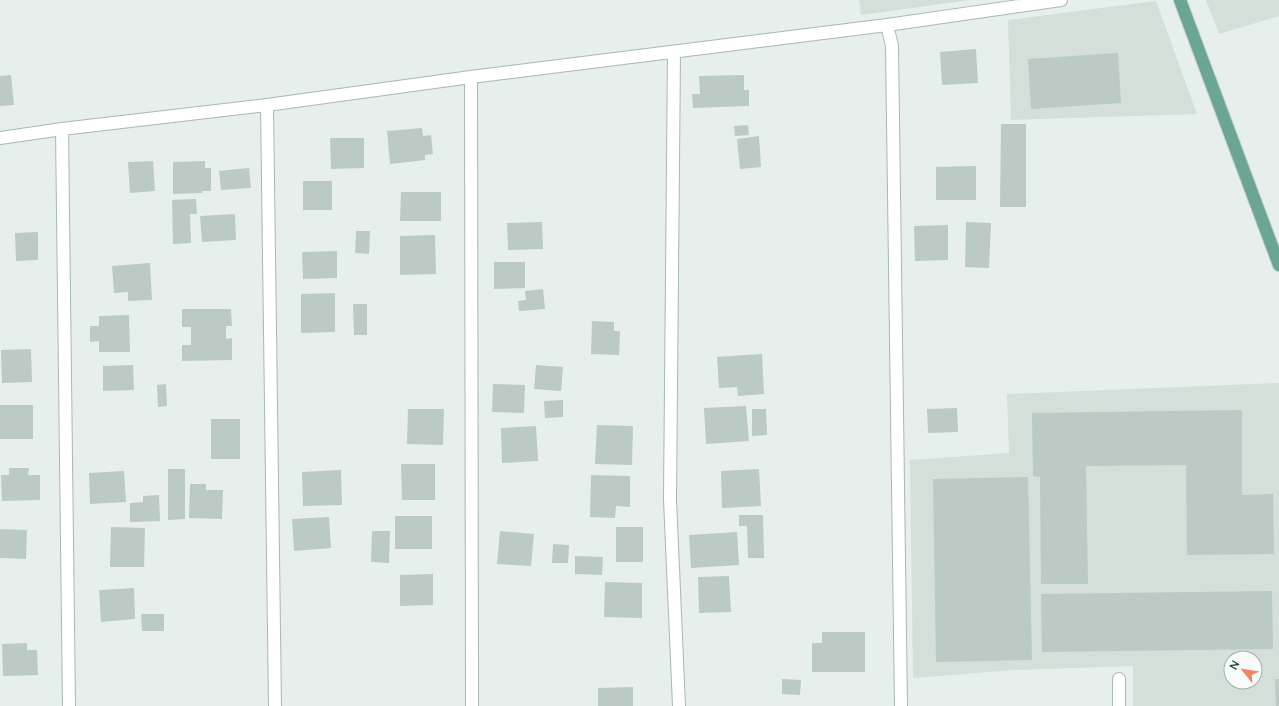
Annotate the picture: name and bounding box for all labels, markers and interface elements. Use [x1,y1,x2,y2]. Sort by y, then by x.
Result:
north arrow [1223,650,1263,690]
text: N [1226,658,1242,672]

